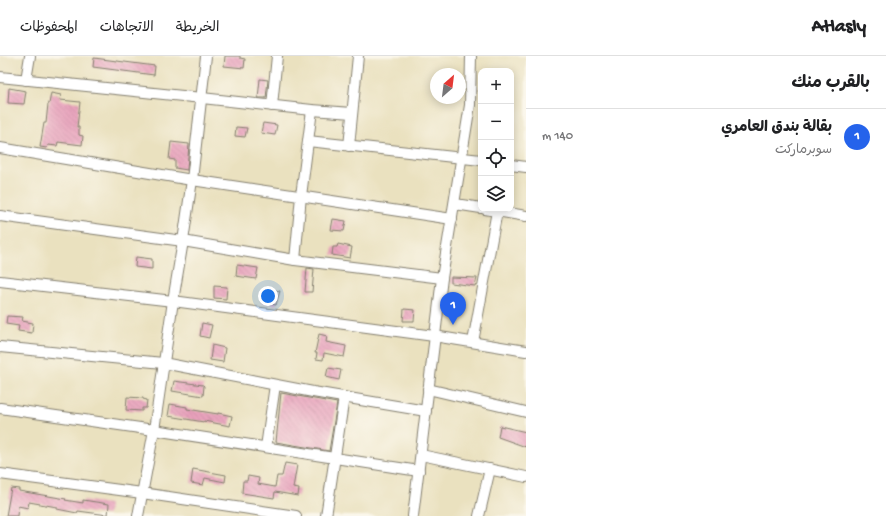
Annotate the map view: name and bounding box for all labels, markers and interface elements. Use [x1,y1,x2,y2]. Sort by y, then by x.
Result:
text: Atlasly [812,16,866,39]
text: المحفوظات [20,20,78,37]
text: الاتجاهات [100,20,154,37]
text: الخريطة [176,20,219,37]
north arrow [430,68,466,104]
map controls [478,68,514,212]
button: + [478,68,514,104]
text: بالقرب منك [791,74,870,94]
button: − [478,104,514,140]
text: بقالة بندق العامري [721,119,832,137]
text: 140 m [542,129,573,144]
text: 1 [854,129,860,144]
button: locate [478,140,514,176]
text: سوبرماركت [775,143,832,158]
button: layers [478,176,514,212]
your location [258,286,278,306]
pin: 1 [440,292,466,325]

